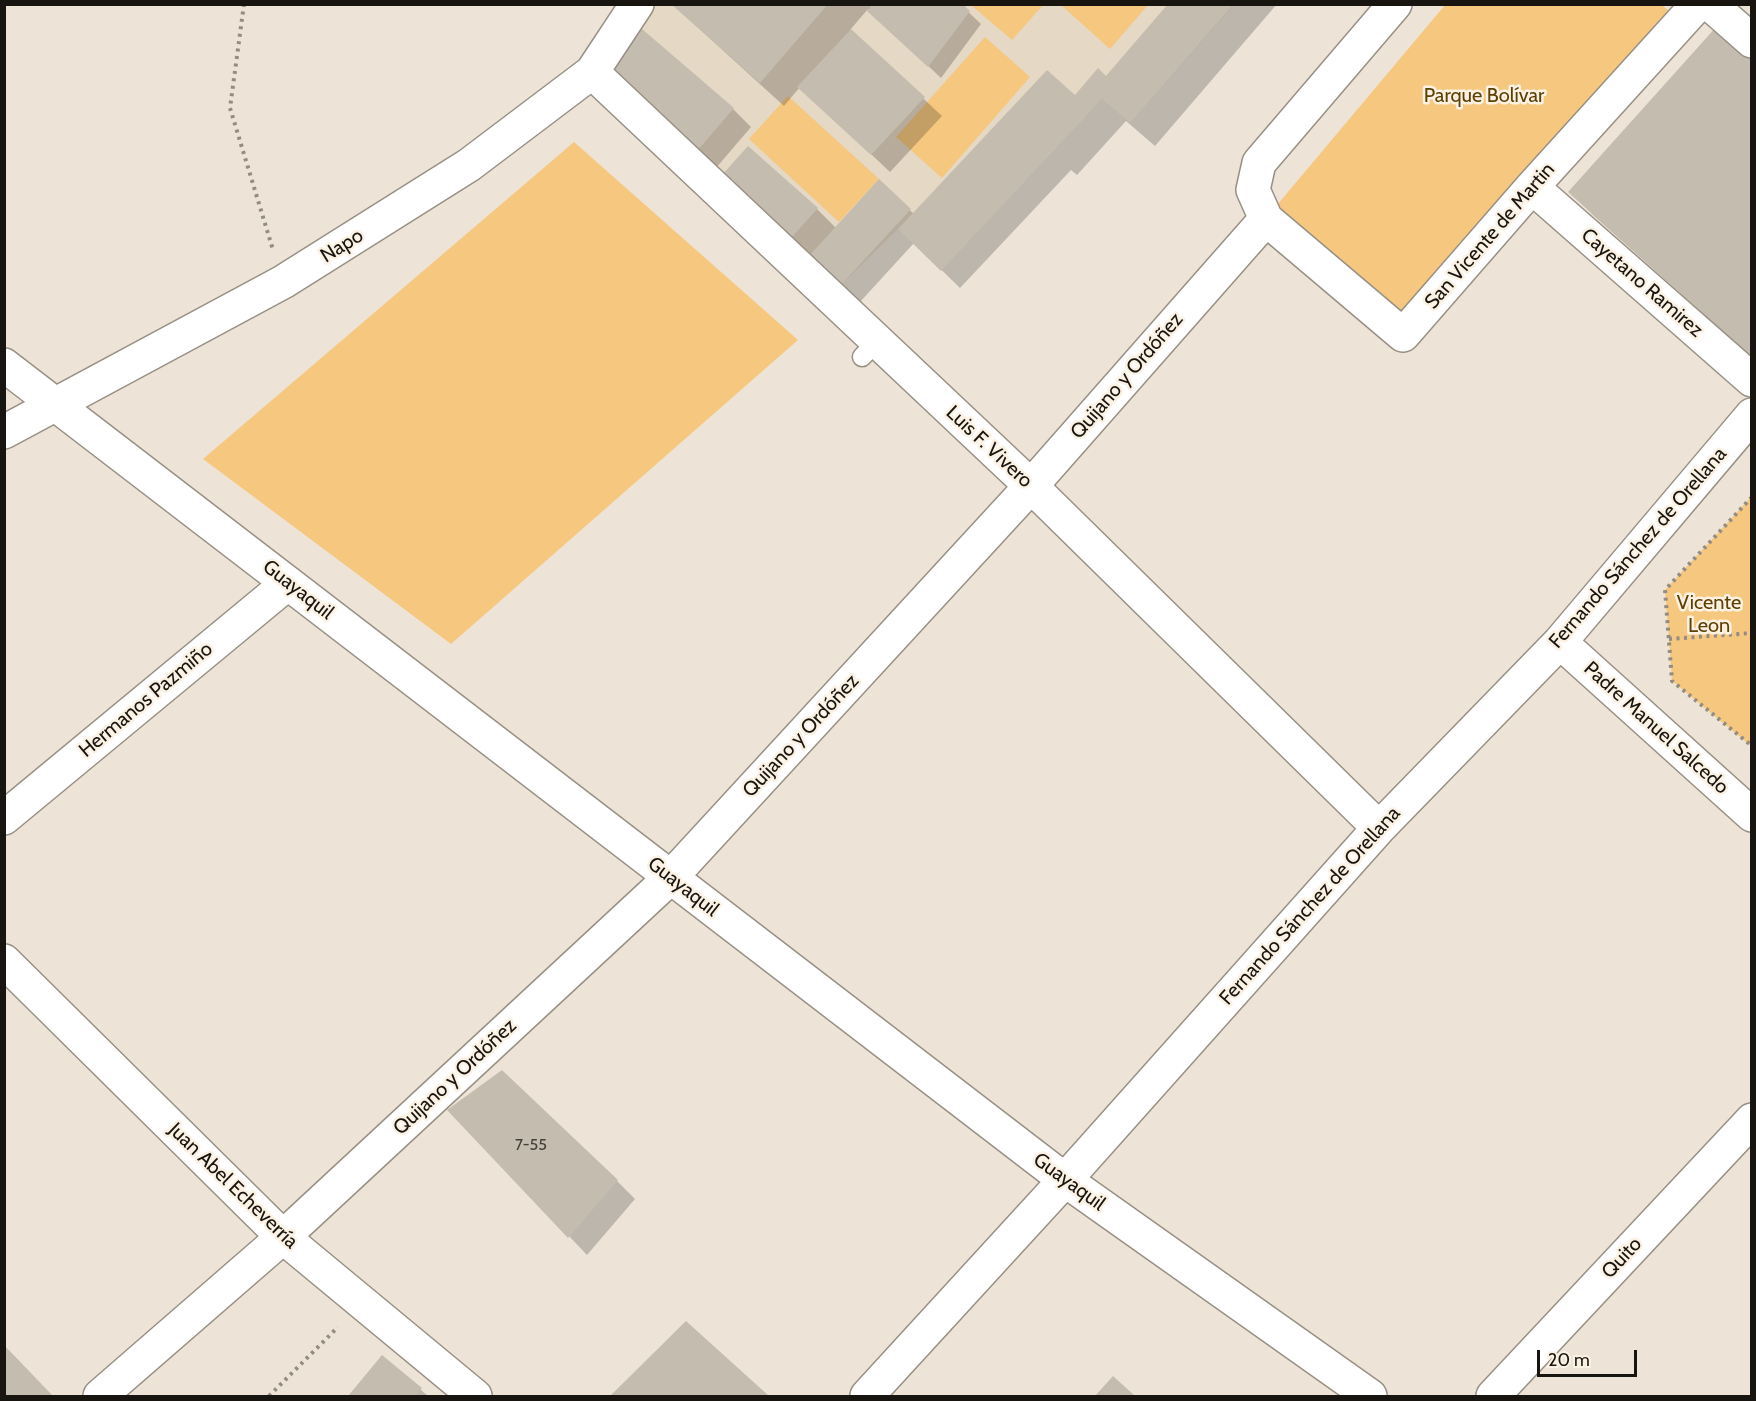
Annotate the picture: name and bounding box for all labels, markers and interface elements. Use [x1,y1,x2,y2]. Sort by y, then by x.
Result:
park label: Parque Bolívar [1424,84,1544,108]
street label: San Vicente de Martin [1420,158,1560,314]
street label: Napo [316,224,368,268]
street label: Cayetano Ramirez [1576,224,1708,342]
street label: Quijano y Ordóñez [1066,308,1188,444]
street label: Luis F. Vivero [941,401,1037,493]
street label: Fernando Sánchez de Orellana [1544,443,1732,653]
street label: Guayaquil [258,555,338,625]
park label: Vicente Leon [1677,591,1741,638]
street label: Hermanos Pazmiño [74,637,218,763]
street label: Padre Manuel Salcedo [1579,657,1733,799]
street label: Quijano y Ordóñez [738,670,864,802]
street label: Fernando Sánchez de Orellana [1215,802,1405,1010]
street label: Guayaquil [643,852,723,922]
street label: Quijano y Ordóñez [389,1014,521,1140]
street label: Juan Abel Echeverría [163,1118,303,1254]
house number: 7-55 [515,1135,547,1155]
street label: Guayaquil [1028,1148,1110,1216]
street label: Quito [1597,1232,1647,1284]
scale bar [1540,1338,1640,1376]
text: 20 m [1548,1349,1590,1371]

